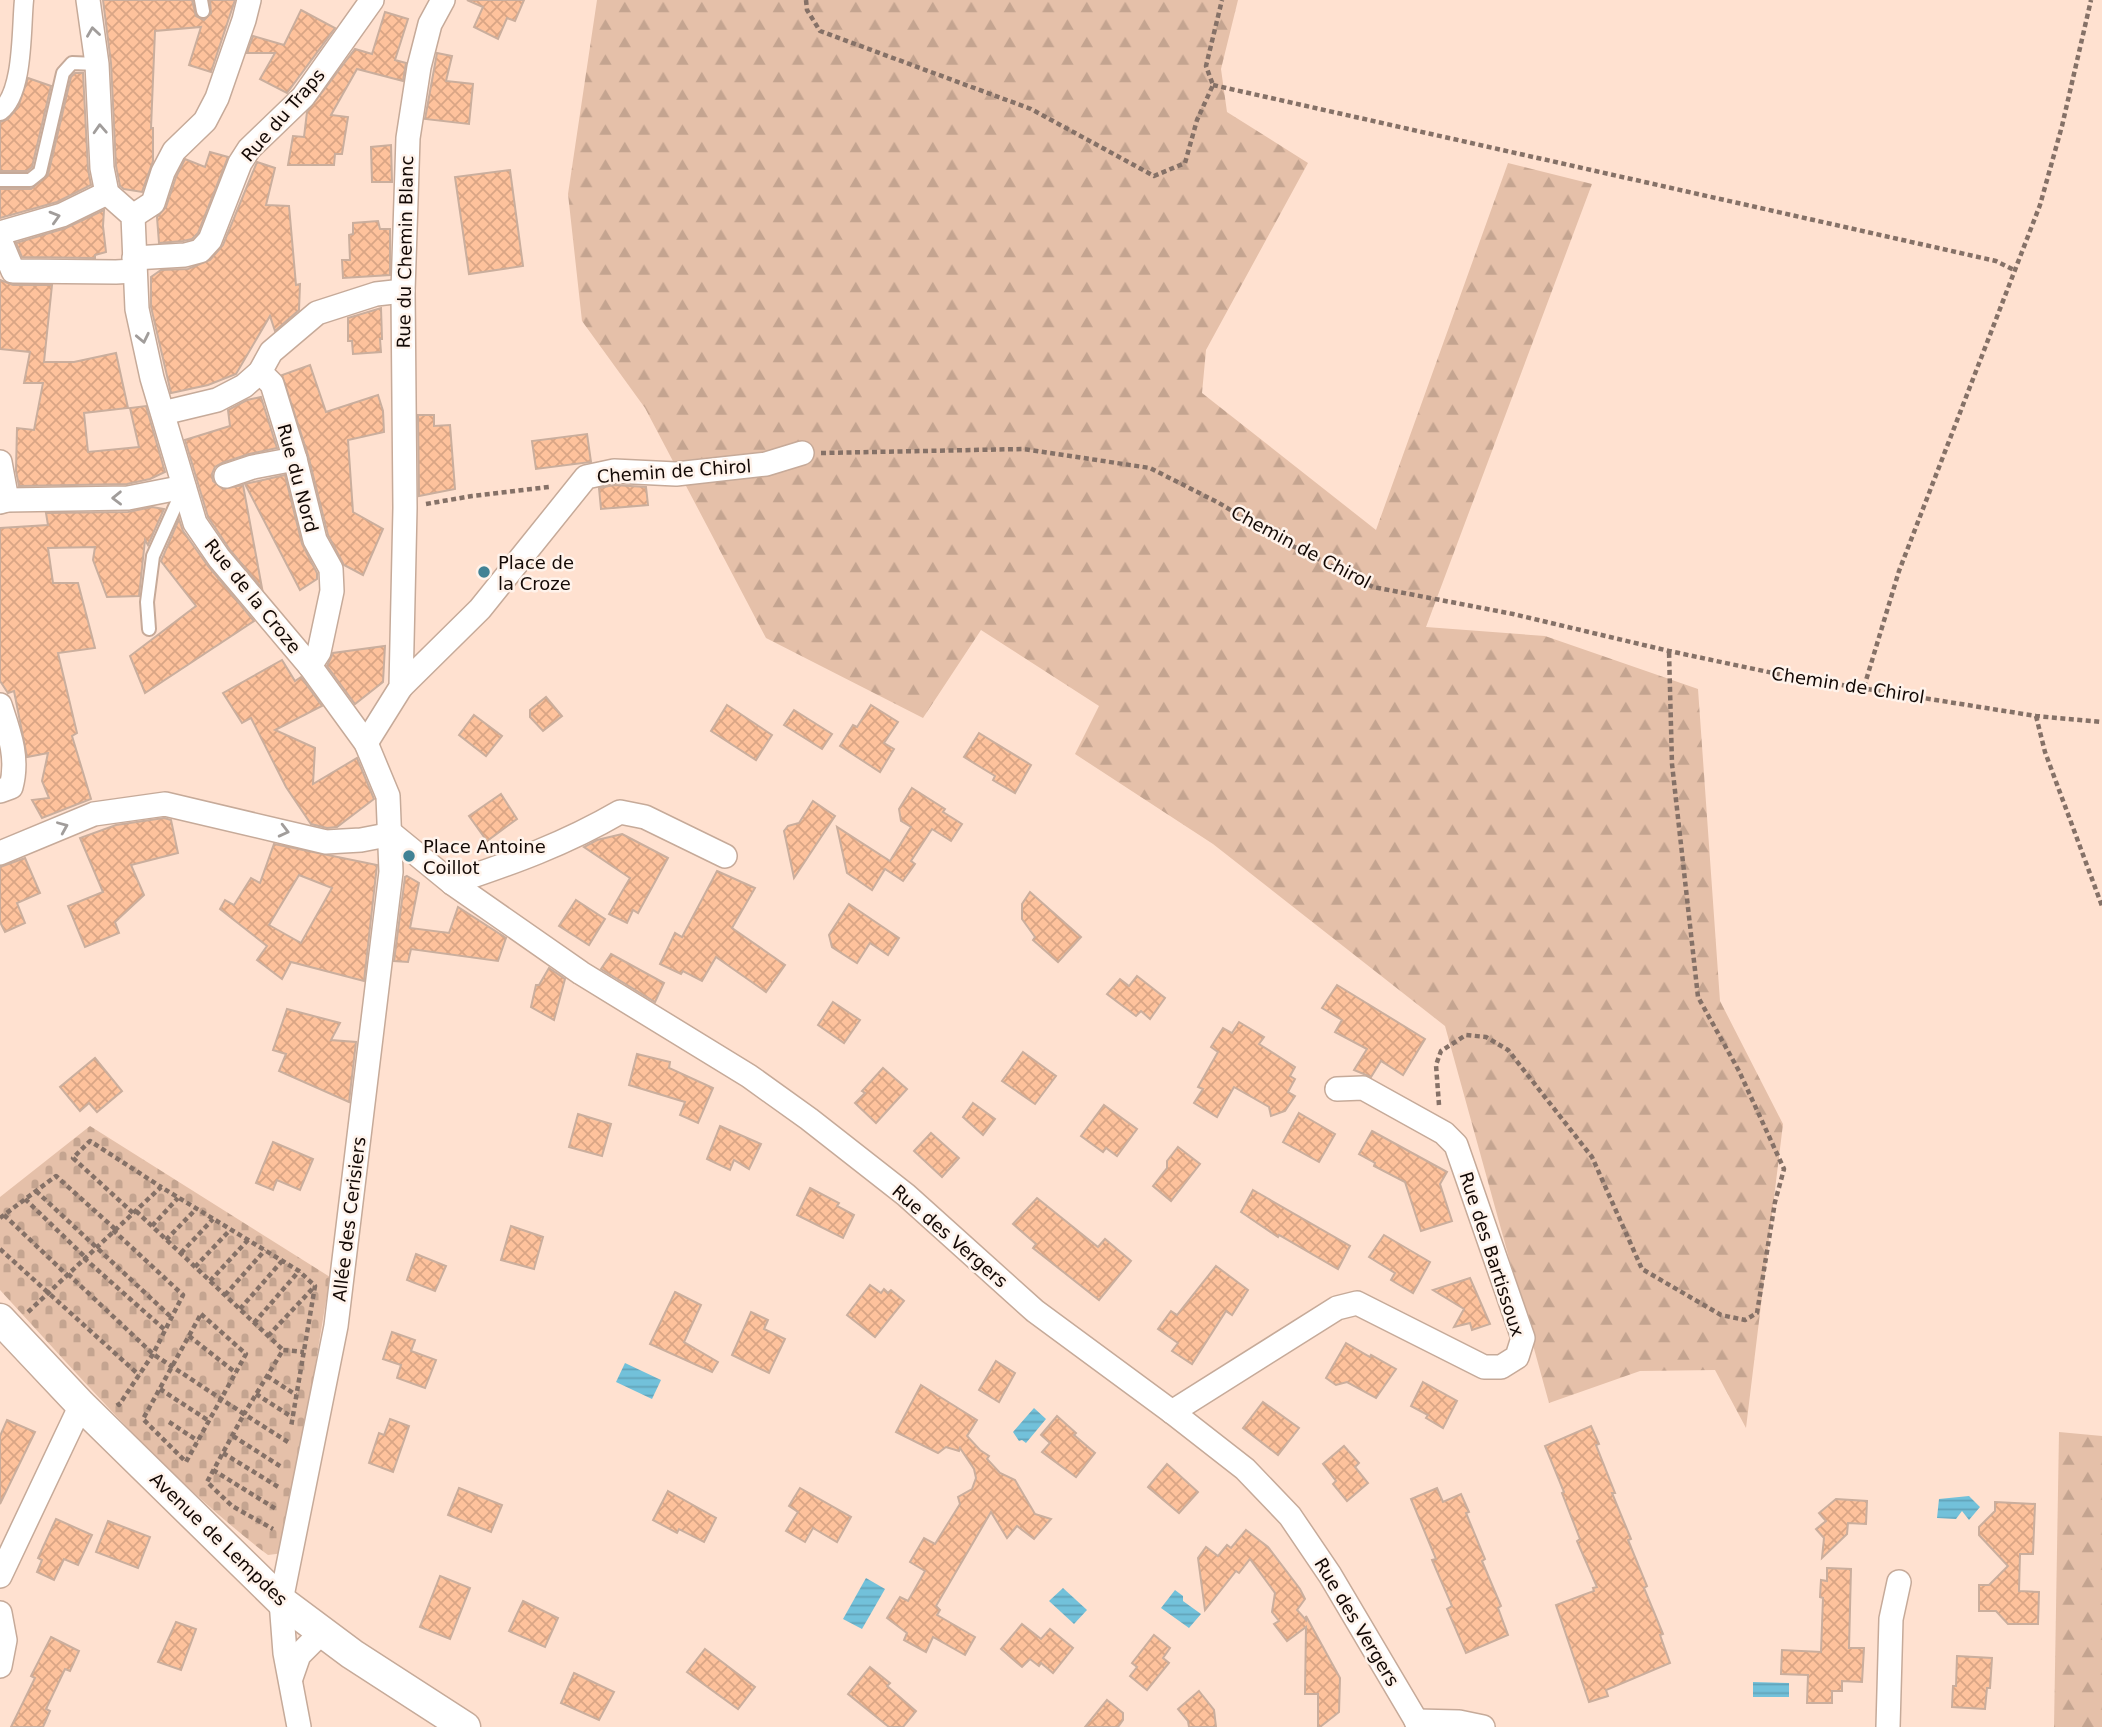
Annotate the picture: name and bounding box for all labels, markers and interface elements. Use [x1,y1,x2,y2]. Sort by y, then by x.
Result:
one-way arrow [85,26,100,38]
street label: Rue du Traps [237,64,329,166]
one-way arrow [93,123,108,134]
street label: Rue du Chemin Blanc [393,155,417,349]
one-way arrow [48,210,60,225]
one-way arrow [135,332,150,344]
street label: Rue du Nord [273,421,323,535]
street label: Chemin de Chirol [596,455,752,487]
one-way arrow [111,490,122,506]
street label: Chemin de Chirol [1228,501,1374,593]
street label: Rue de la Croze [200,535,306,657]
place label: Place de la Croze [498,552,574,594]
marker: Place de la Croze [476,564,492,580]
street label: Chemin de Chirol [1770,663,1926,707]
one-way arrow [56,821,68,835]
one-way arrow [278,823,290,837]
place label: Place Antoine Coillot [423,836,546,878]
marker: Place Antoine Coillot [401,848,417,864]
street label: Allée des Cerisiers [328,1135,370,1303]
street label: Rue des Bartissoux [1455,1169,1529,1339]
street label: Rue des Vergers [888,1180,1012,1292]
street label: Avenue de Lempdes [146,1468,292,1610]
street label: Rue des Vergers [1310,1554,1404,1690]

